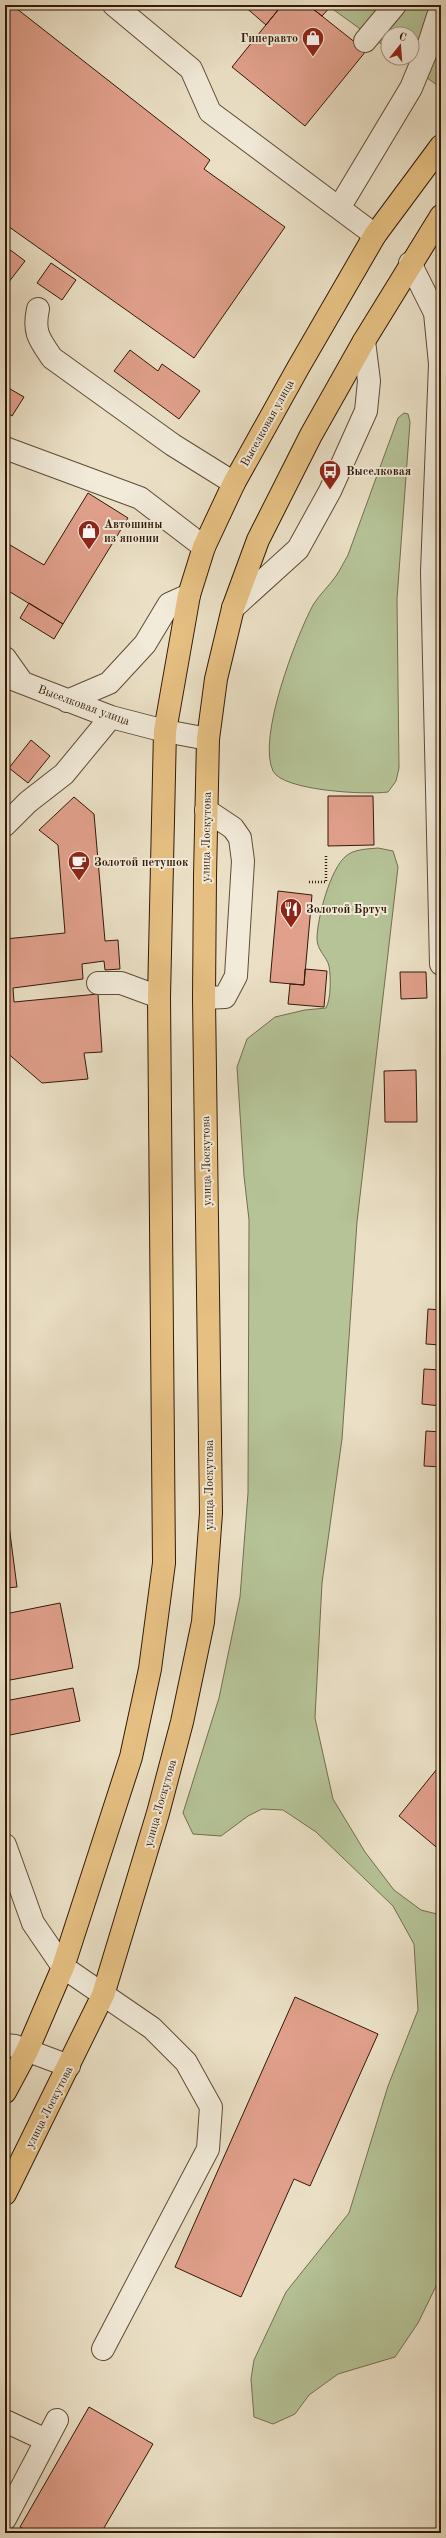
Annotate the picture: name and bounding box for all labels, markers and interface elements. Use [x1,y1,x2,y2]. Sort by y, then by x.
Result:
shop icon: Гиперавто [300,25,326,58]
north arrow [380,26,420,66]
text: С [397,32,408,44]
place label: Гиперавто [240,33,298,45]
street label: Выселковая улица [239,378,297,469]
bus stop icon: Выселковая [317,458,343,491]
place label: Выселковая [346,466,411,478]
shop icon: Автошины из японии [76,518,102,551]
place label: Автошины из японии [104,519,162,545]
street label: Выселковая улица [36,684,131,728]
street label: улица Лоскутова [200,792,214,882]
cafe icon: Золотой петушок [66,849,92,882]
place label: Золотой петушок [94,857,189,869]
restaurant icon: Золотой Бртуч [278,896,304,929]
place label: Золотой Бртуч [306,904,387,916]
street label: улица Лоскутова [200,1116,214,1206]
street label: улица Лоскутова [204,1440,216,1530]
street label: улица Лоскутова [143,1758,179,1848]
street label: улица Лоскутова [24,2064,76,2150]

